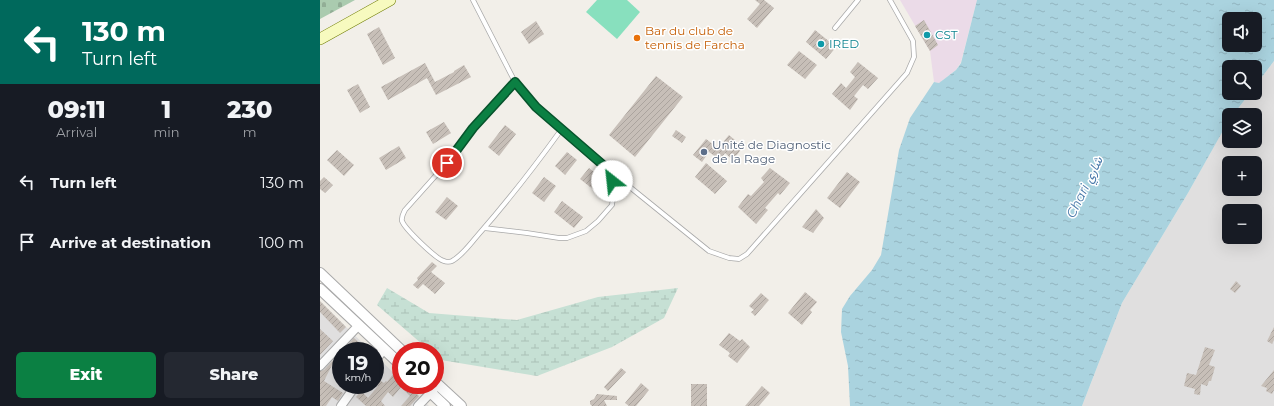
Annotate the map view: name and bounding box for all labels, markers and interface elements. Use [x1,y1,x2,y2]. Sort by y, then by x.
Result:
map controls [1222,12,1262,244]
button: sound [1222,12,1262,52]
text: 130 m [82,14,166,48]
icon: left [16,16,68,68]
place label: Bar du club de tennis de Farcha [645,23,745,52]
place label: CST [935,27,958,42]
marker: CST [922,30,932,40]
marker: Bar du club de tennis de Farcha [632,33,642,43]
place label: IRED [829,36,859,51]
marker: IRED [816,39,826,49]
text: Turn left [82,48,157,70]
button: search [1222,60,1262,100]
text: 09:11 [48,95,106,124]
text: 1 [162,95,171,124]
text: 230 [227,95,272,124]
button: layers [1222,108,1262,148]
text: Arrival [56,124,97,140]
text: min [153,124,180,140]
text: m [243,124,257,140]
place label: Unité de Diagnostic de la Rage [712,137,831,166]
pin [430,146,464,180]
marker: Unité de Diagnostic de la Rage [699,147,709,157]
icon: arrive [436,152,458,174]
water label: Chari شاري [1062,153,1109,222]
button: + [1222,156,1262,196]
position arrow [591,160,633,202]
icon: left [16,171,38,193]
text: Turn left [50,173,117,192]
text: 130 m [260,173,304,192]
button: − [1222,204,1262,244]
icon: arrive [16,231,38,253]
text: Arrive at destination [50,233,211,252]
text: 100 m [259,233,304,252]
speed limit sign: 20 [392,342,444,394]
text: 19 [348,351,368,375]
button: Exit [16,352,156,398]
button: Share [164,352,304,398]
text: km/h [345,371,371,384]

